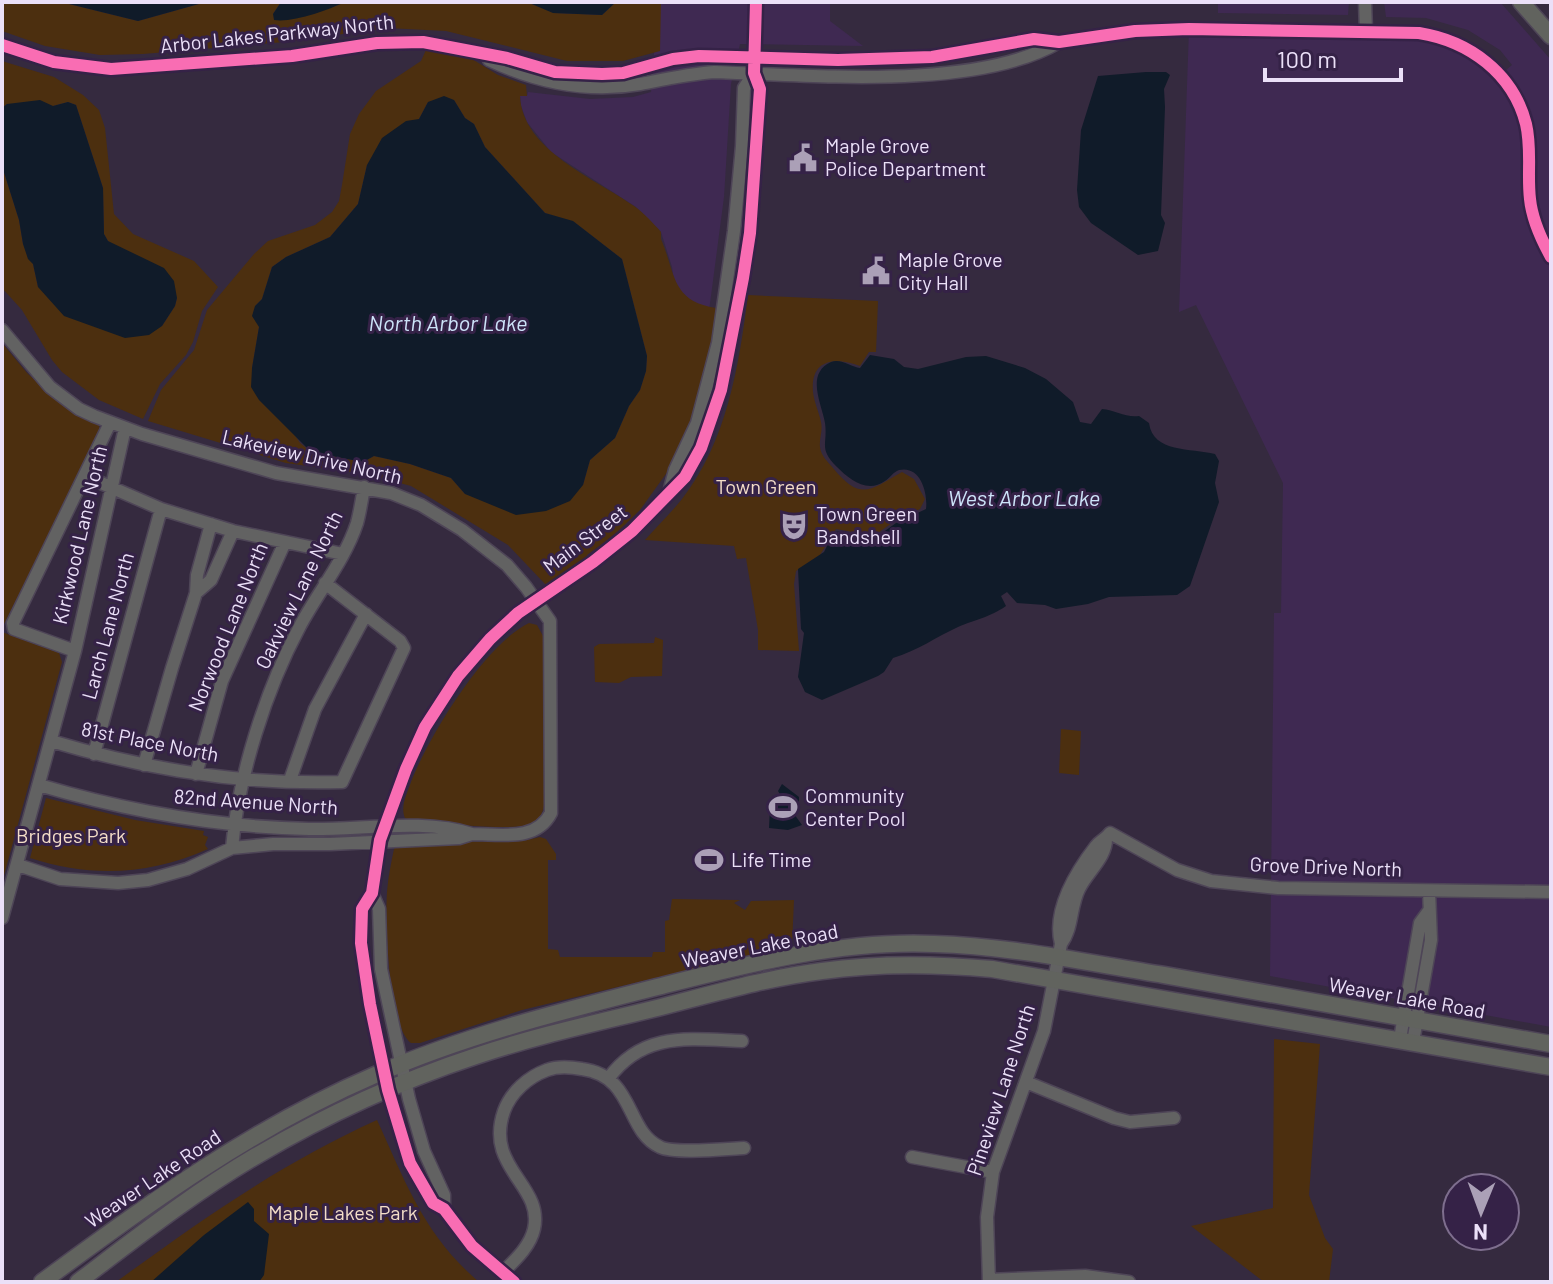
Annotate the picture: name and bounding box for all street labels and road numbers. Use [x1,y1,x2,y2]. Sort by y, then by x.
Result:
street label: Arbor Lakes Parkway North [159,9,395,57]
street label: Lakeview Drive North [220,424,404,488]
street label: Kirkwood Lane North [47,443,111,626]
street label: Main Street [538,499,631,578]
street label: Oakview Lane North [249,507,347,673]
street label: Norwood Lane North [182,539,272,715]
street label: Larch Lane North [76,550,138,702]
street label: 81st Place North [79,716,221,766]
street label: 82nd Avenue North [173,783,339,819]
street label: Grove Drive North [1249,851,1403,881]
street label: Weaver Lake Road [680,918,840,972]
street label: Weaver Lake Road [1327,971,1487,1023]
street label: Pineview Lane North [961,1001,1039,1178]
street label: Weaver Lake Road [80,1124,225,1232]

